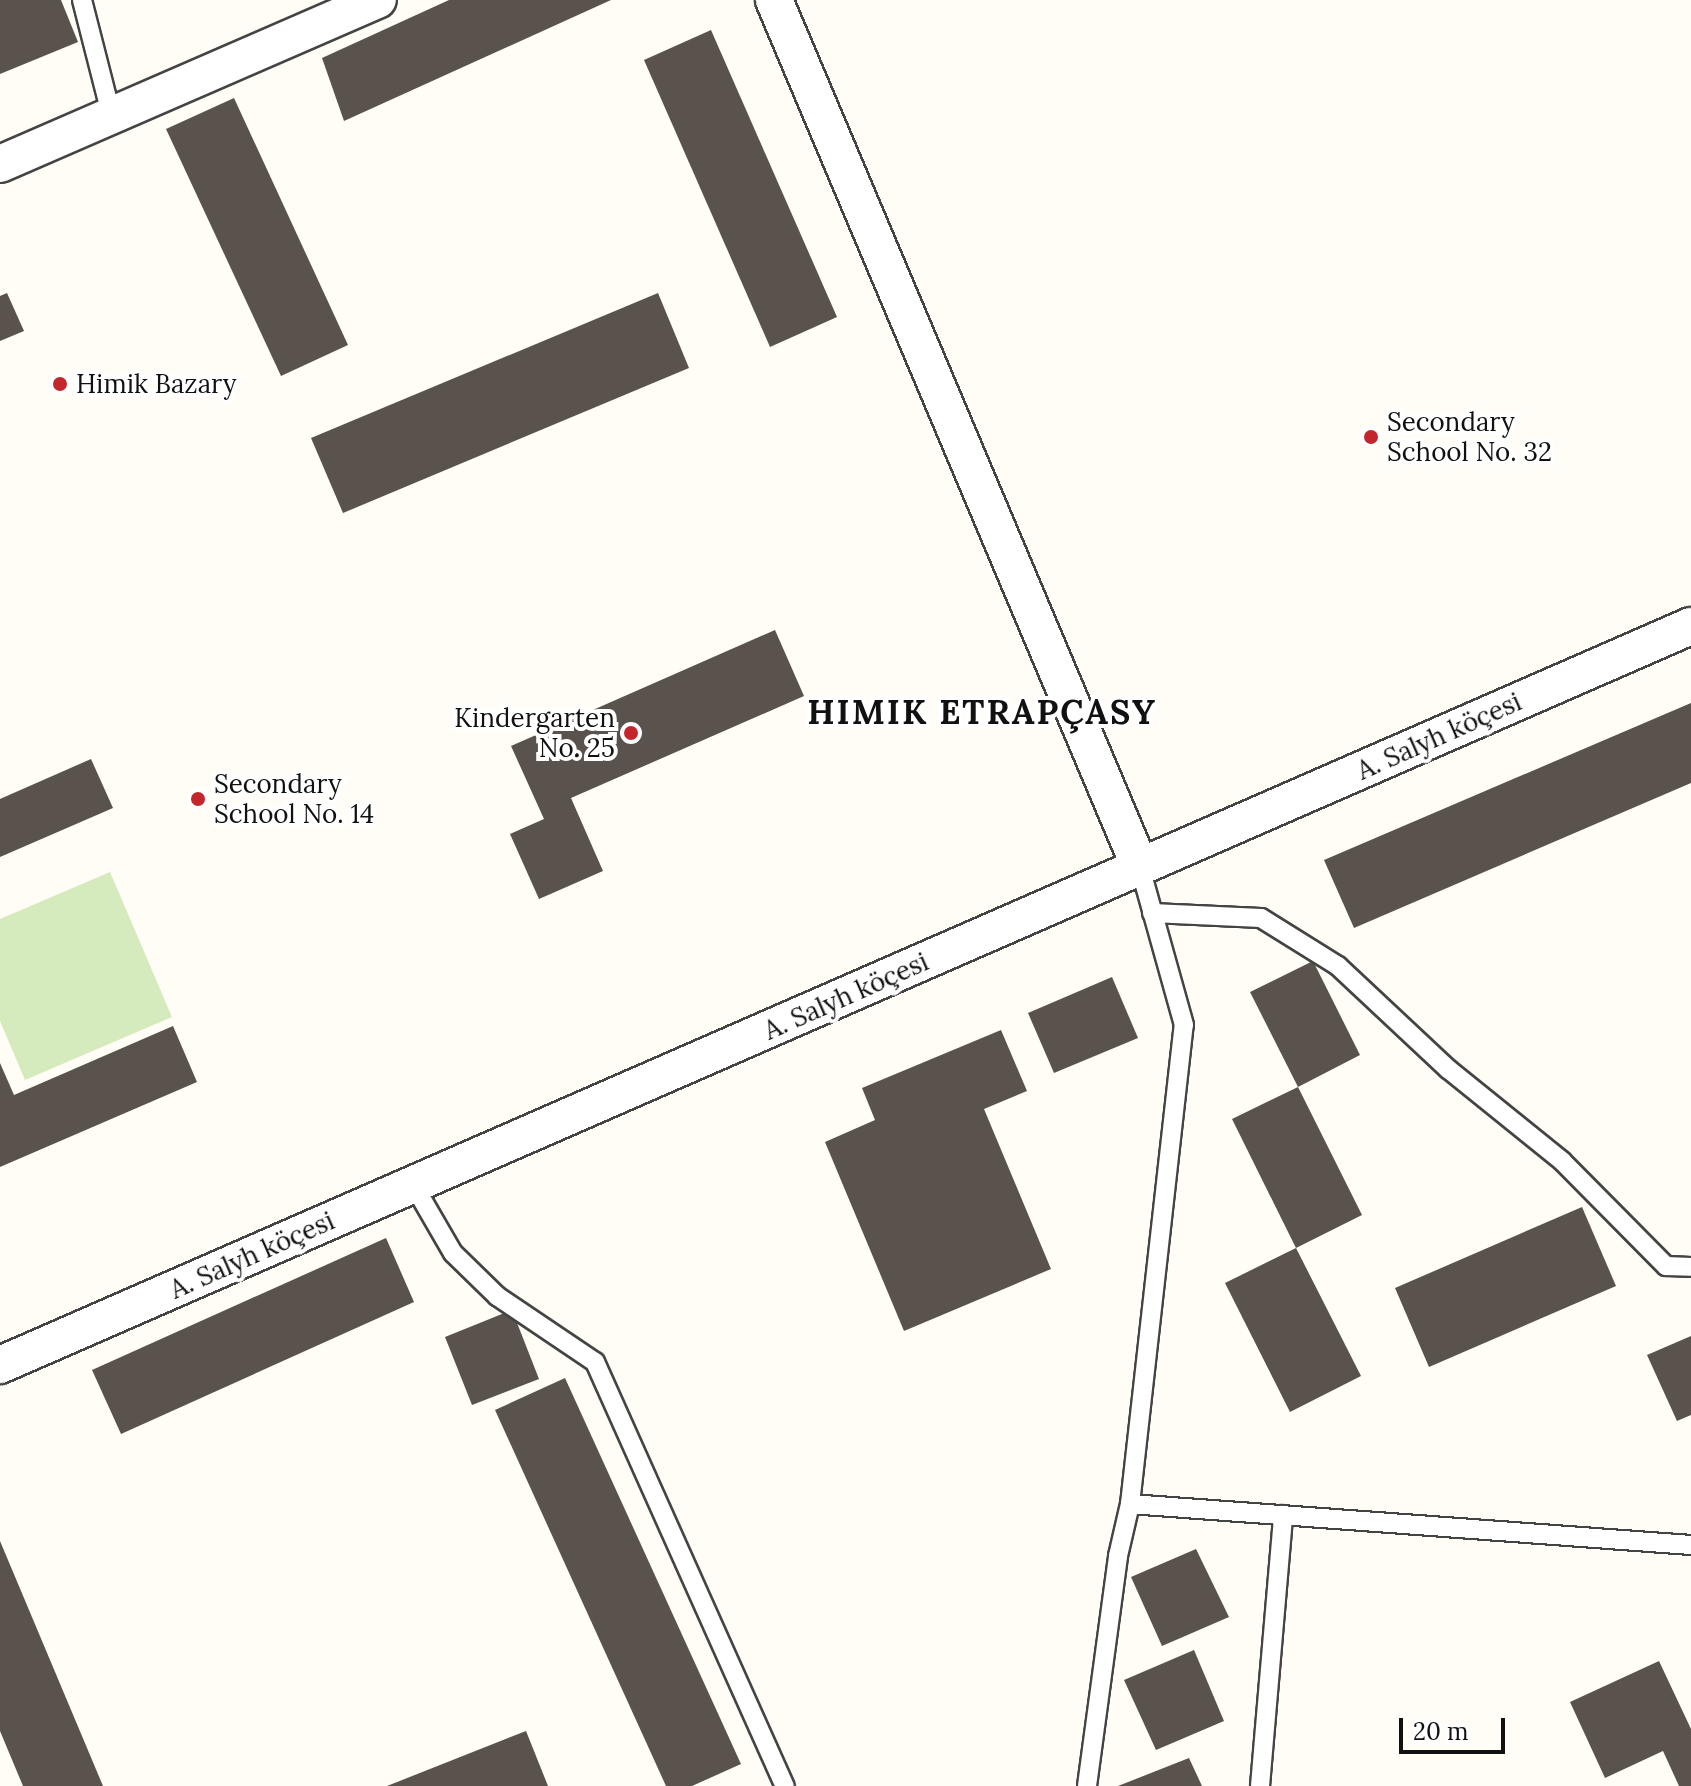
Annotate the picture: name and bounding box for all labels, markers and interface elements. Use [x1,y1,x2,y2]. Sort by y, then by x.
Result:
place label: Himik Bazary [76,368,236,400]
marker: Himik Bazary [51,375,69,393]
place label: Secondary School No. 32 [1387,406,1552,468]
marker: Secondary School No. 32 [1362,428,1380,446]
street label: A. Salyh köçesi [1352,686,1526,786]
district label: HIMIK ETRAPÇASY [807,692,1157,732]
place label: Kindergarten No. 25 [454,702,615,764]
marker: Kindergarten No. 25 [622,724,640,742]
place label: Secondary School No. 14 [214,768,374,830]
marker: Secondary School No. 14 [189,790,207,808]
street label: A. Salyh köçesi [759,946,933,1046]
street label: A. Salyh köçesi [165,1205,339,1305]
scale bar [1403,1702,1509,1752]
text: 20 m [1413,1716,1469,1747]

